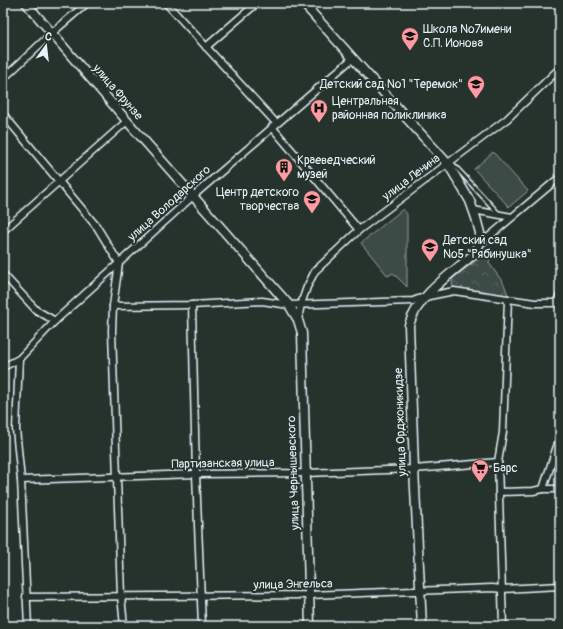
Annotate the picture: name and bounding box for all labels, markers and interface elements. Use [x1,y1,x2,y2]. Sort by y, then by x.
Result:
place label: Школа №7имени С.П. Ионова [423,22,512,51]
north arrow [26,26,66,66]
school or university icon: Школа №7имени С.П. Ионова [400,26,420,51]
text: С [43,30,54,44]
street label: улица Фрунзе [89,61,146,123]
school or university icon: Детский сад №1 "Теремок" [466,74,486,99]
place label: Детский сад №1 "Теремок" [319,77,463,92]
place label: Центральная районная поликлиника [332,94,447,123]
hospital icon: Центральная районная поликлиника [309,98,329,123]
street label: улица Ленина [379,151,444,205]
place label: Краеведческий музей [297,153,376,182]
building icon: Краеведческий музей [274,157,294,182]
street label: улица Володарского [124,162,214,245]
place label: Центр детского творчества [216,185,300,214]
school or university icon: Центр детского творчества [302,189,322,214]
place label: Детский сад №5 "Рябинушка" [442,233,532,262]
school or university icon: Детский сад №5 "Рябинушка" [420,237,440,262]
street label: улица Орджоникидзе [391,367,410,478]
street label: улица Чернышевского [284,415,303,531]
street label: Партизанская улица [171,455,275,472]
supermarket icon: Барс [470,458,490,483]
place label: Барс [493,461,518,476]
street label: улица Энгельса [252,576,333,593]

